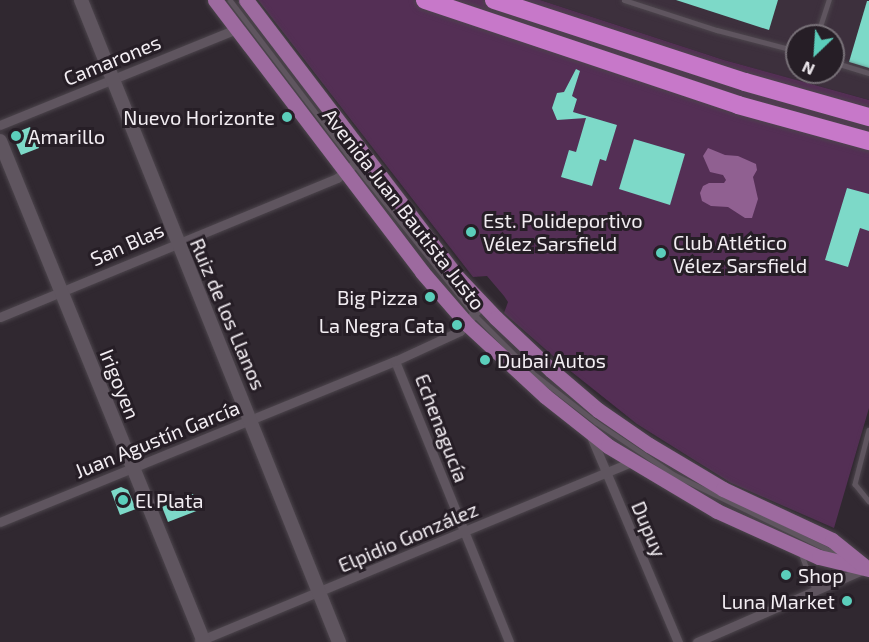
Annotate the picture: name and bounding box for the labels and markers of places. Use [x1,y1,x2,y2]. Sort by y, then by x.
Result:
place label: Nuevo Horizonte [123,105,275,129]
marker: Nuevo Horizonte [280,110,294,124]
place label: Amarillo [28,124,105,148]
marker: Amarillo [9,129,23,143]
place label: Est. Polideportivo Vélez Sarsfield [483,208,643,255]
marker: Est. Polideportivo Vélez Sarsfield [464,225,478,239]
place label: Club Atlético Vélez Sarsfield [673,230,807,277]
marker: Club Atlético Vélez Sarsfield [654,246,668,260]
place label: Big Pizza [337,285,418,309]
marker: Big Pizza [423,290,437,304]
place label: La Negra Cata [319,313,445,337]
marker: La Negra Cata [450,318,464,332]
place label: Dubai Autos [497,348,606,372]
marker: Dubai Autos [478,353,492,367]
place label: El Plata [135,488,204,512]
marker: El Plata [116,493,130,507]
place label: Shop [798,563,844,587]
marker: Shop [779,568,793,582]
place label: Luna Market [721,589,835,613]
marker: Luna Market [840,594,854,608]

